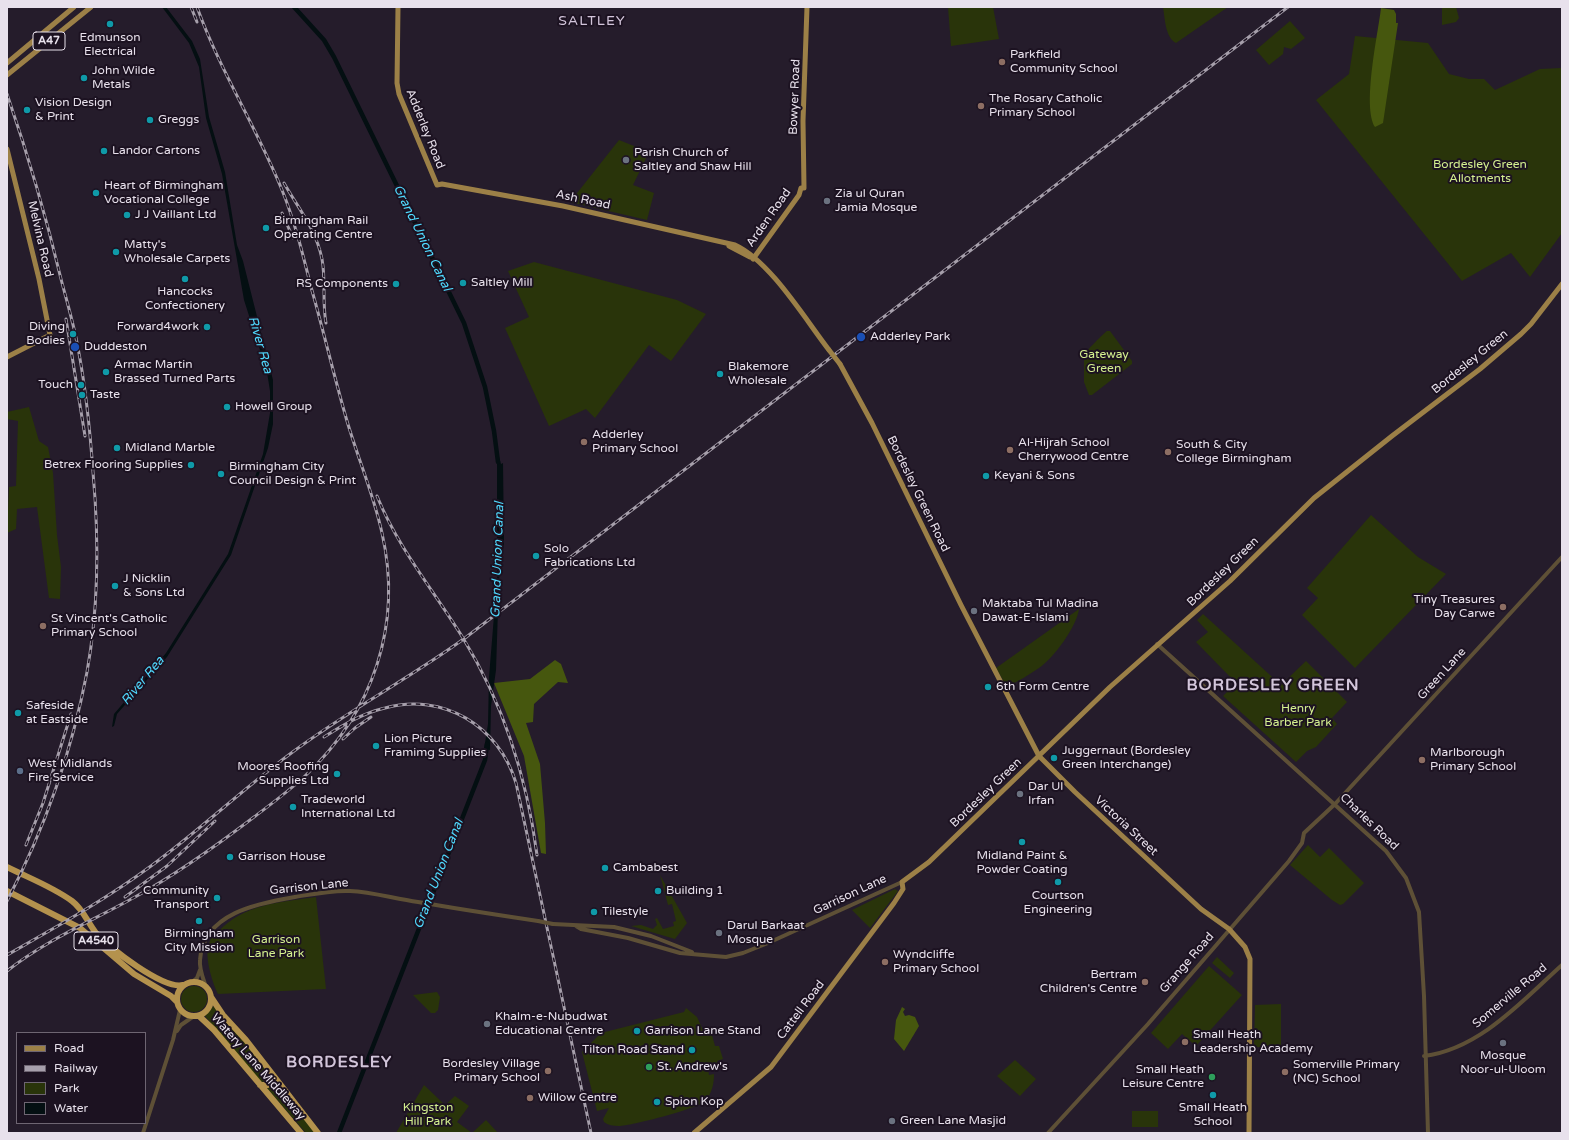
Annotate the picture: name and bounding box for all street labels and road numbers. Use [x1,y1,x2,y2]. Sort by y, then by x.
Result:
road number: A47 [33,32,65,50]
street label: Bowyer Road [786,59,804,135]
street label: Adderley Road [402,87,448,171]
street label: Arden Road [744,186,794,250]
street label: Ash Road [554,187,612,213]
street label: Melvina Road [24,199,56,279]
street label: Bordesley Green [1429,327,1511,397]
street label: Bordesley Green Road [884,434,952,554]
street label: Bordesley Green [1184,534,1262,610]
street label: Green Lane [1415,645,1469,703]
street label: Bordesley Green [947,755,1025,831]
street label: Charles Road [1337,790,1401,854]
street label: Victoria Street [1091,793,1161,859]
street label: Garrison Lane [811,872,889,918]
street label: Garrison Lane [269,876,349,898]
street label: Grange Road [1157,930,1217,996]
road number: A4540 [74,932,118,950]
street label: Somerville Road [1470,961,1550,1031]
street label: Cattell Road [774,978,828,1042]
street label: Watery Lane Middleway [208,1011,308,1123]

